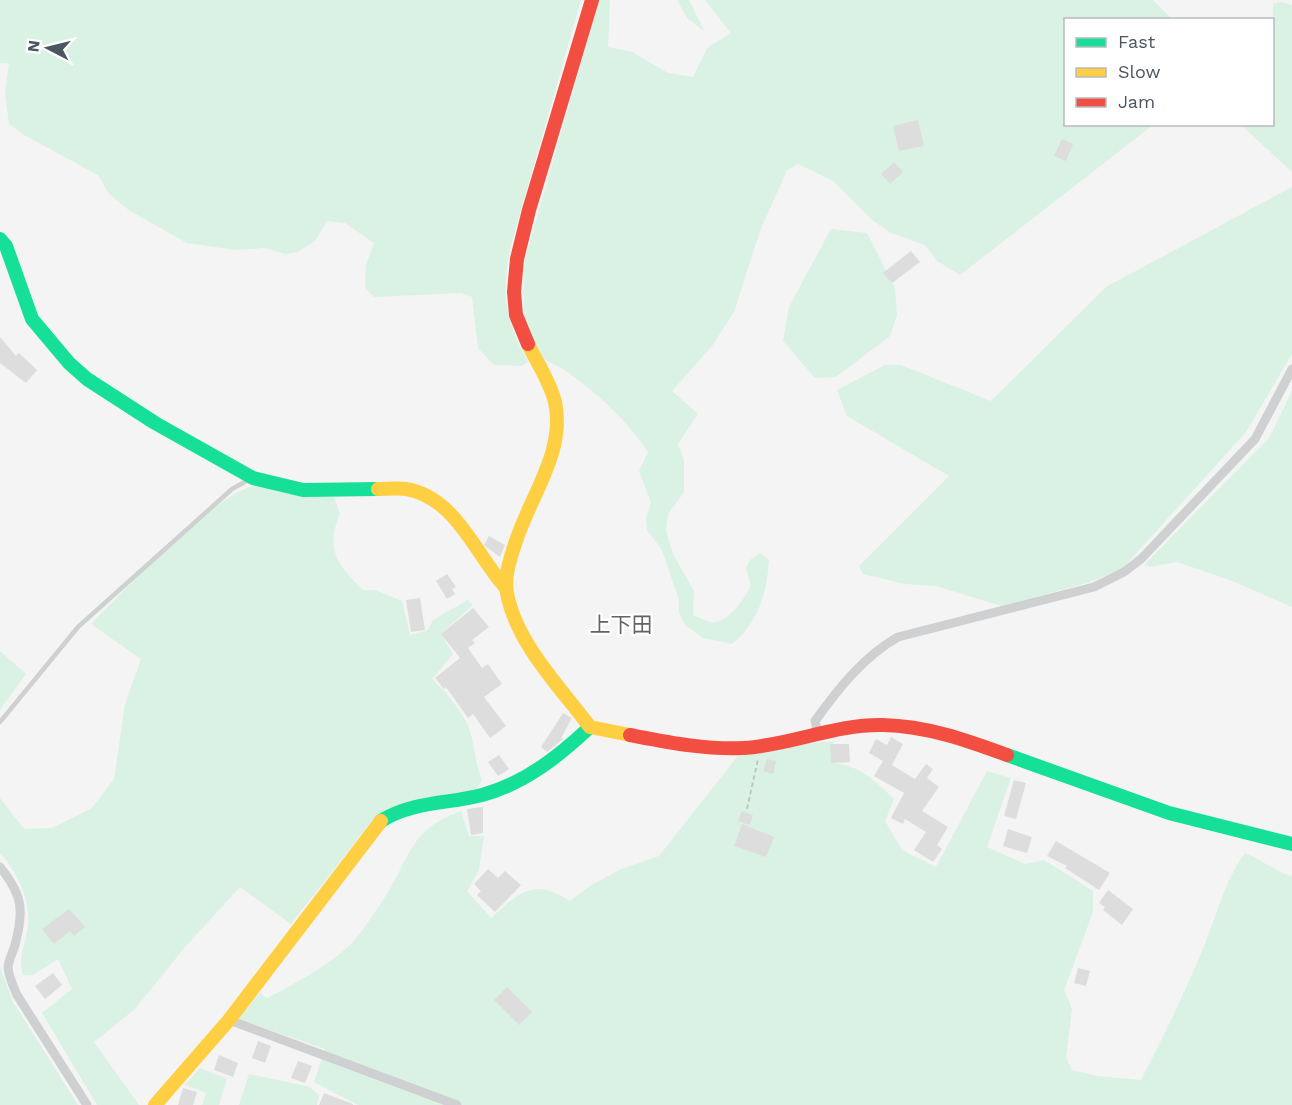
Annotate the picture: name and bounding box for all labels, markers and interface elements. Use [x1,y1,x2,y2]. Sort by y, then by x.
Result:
north arrow [18,18,78,78]
legend [1064,18,1274,126]
text: Fast [1118,31,1156,52]
text: N [23,39,44,53]
text: Slow [1118,61,1161,82]
text: Jam [1118,91,1155,112]
district label: 上下田 [590,612,653,637]

